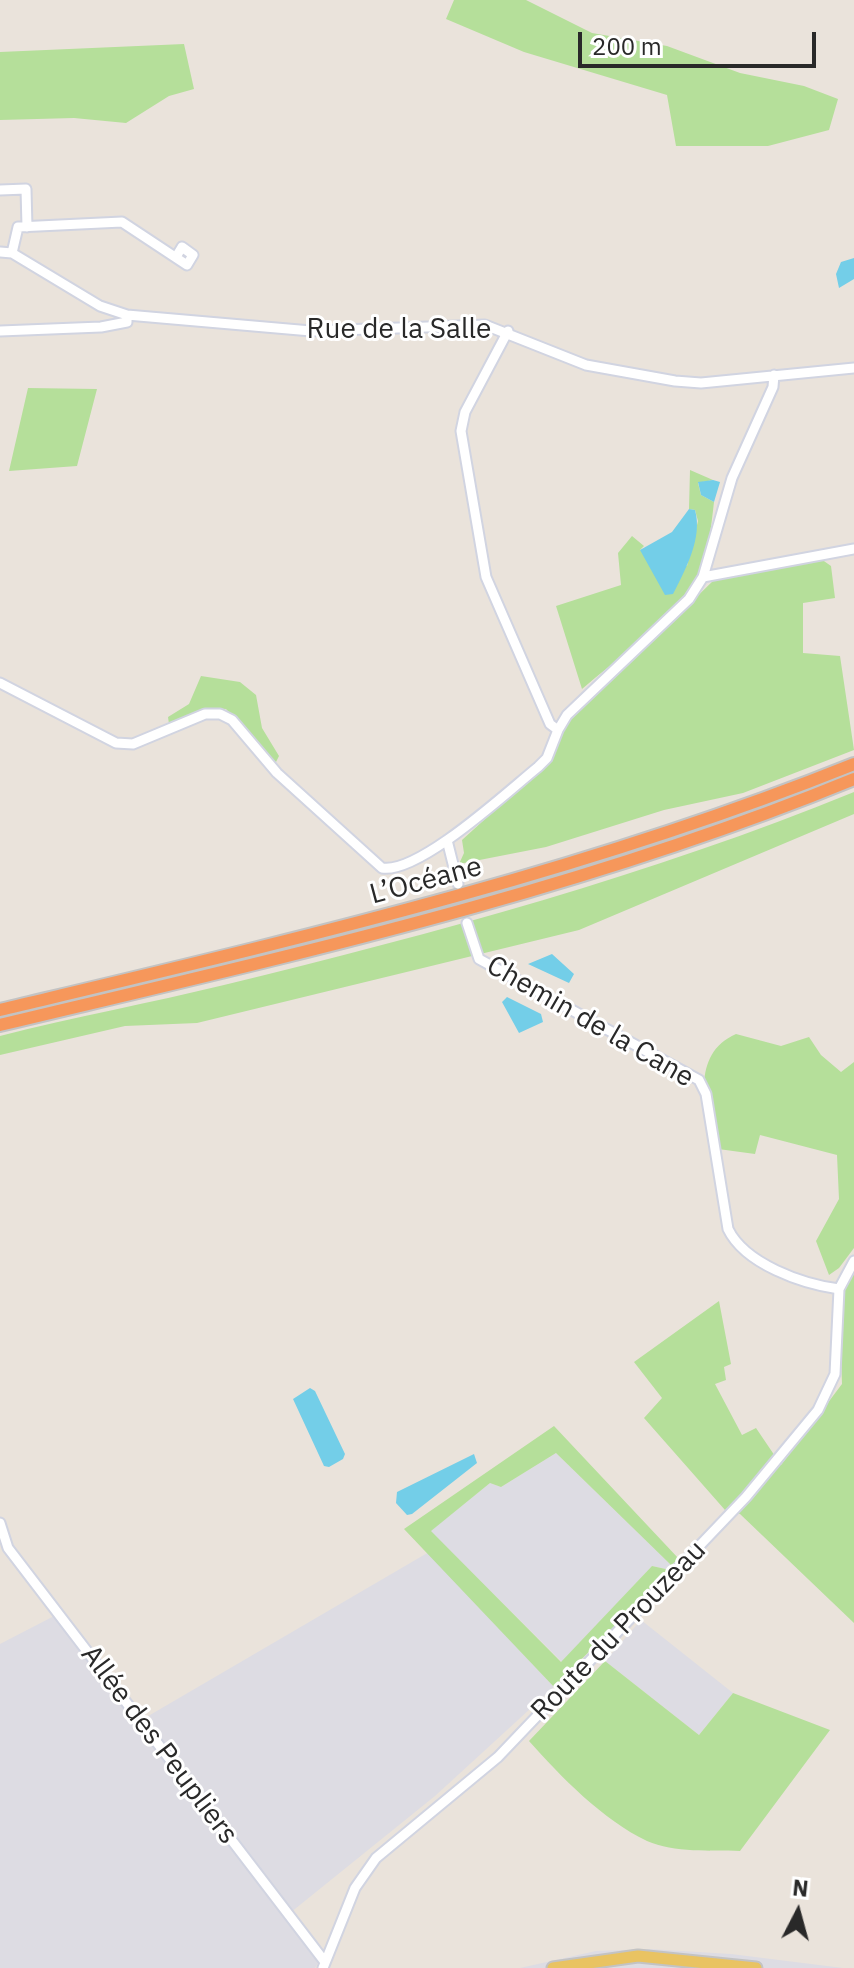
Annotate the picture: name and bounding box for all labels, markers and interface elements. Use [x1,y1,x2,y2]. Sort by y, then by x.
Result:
scale bar [582,16,820,66]
text: 200 m [592,30,662,62]
street label: Rue de la Salle [307,313,491,347]
street label: L’Océane [366,850,486,912]
street label: Chemin de la Cane [480,949,700,1095]
street label: Route du Prouzeau [525,1534,713,1728]
street label: Allée des Peupliers [73,1639,245,1851]
north arrow [758,1872,838,1952]
text: N [791,1872,810,1903]

